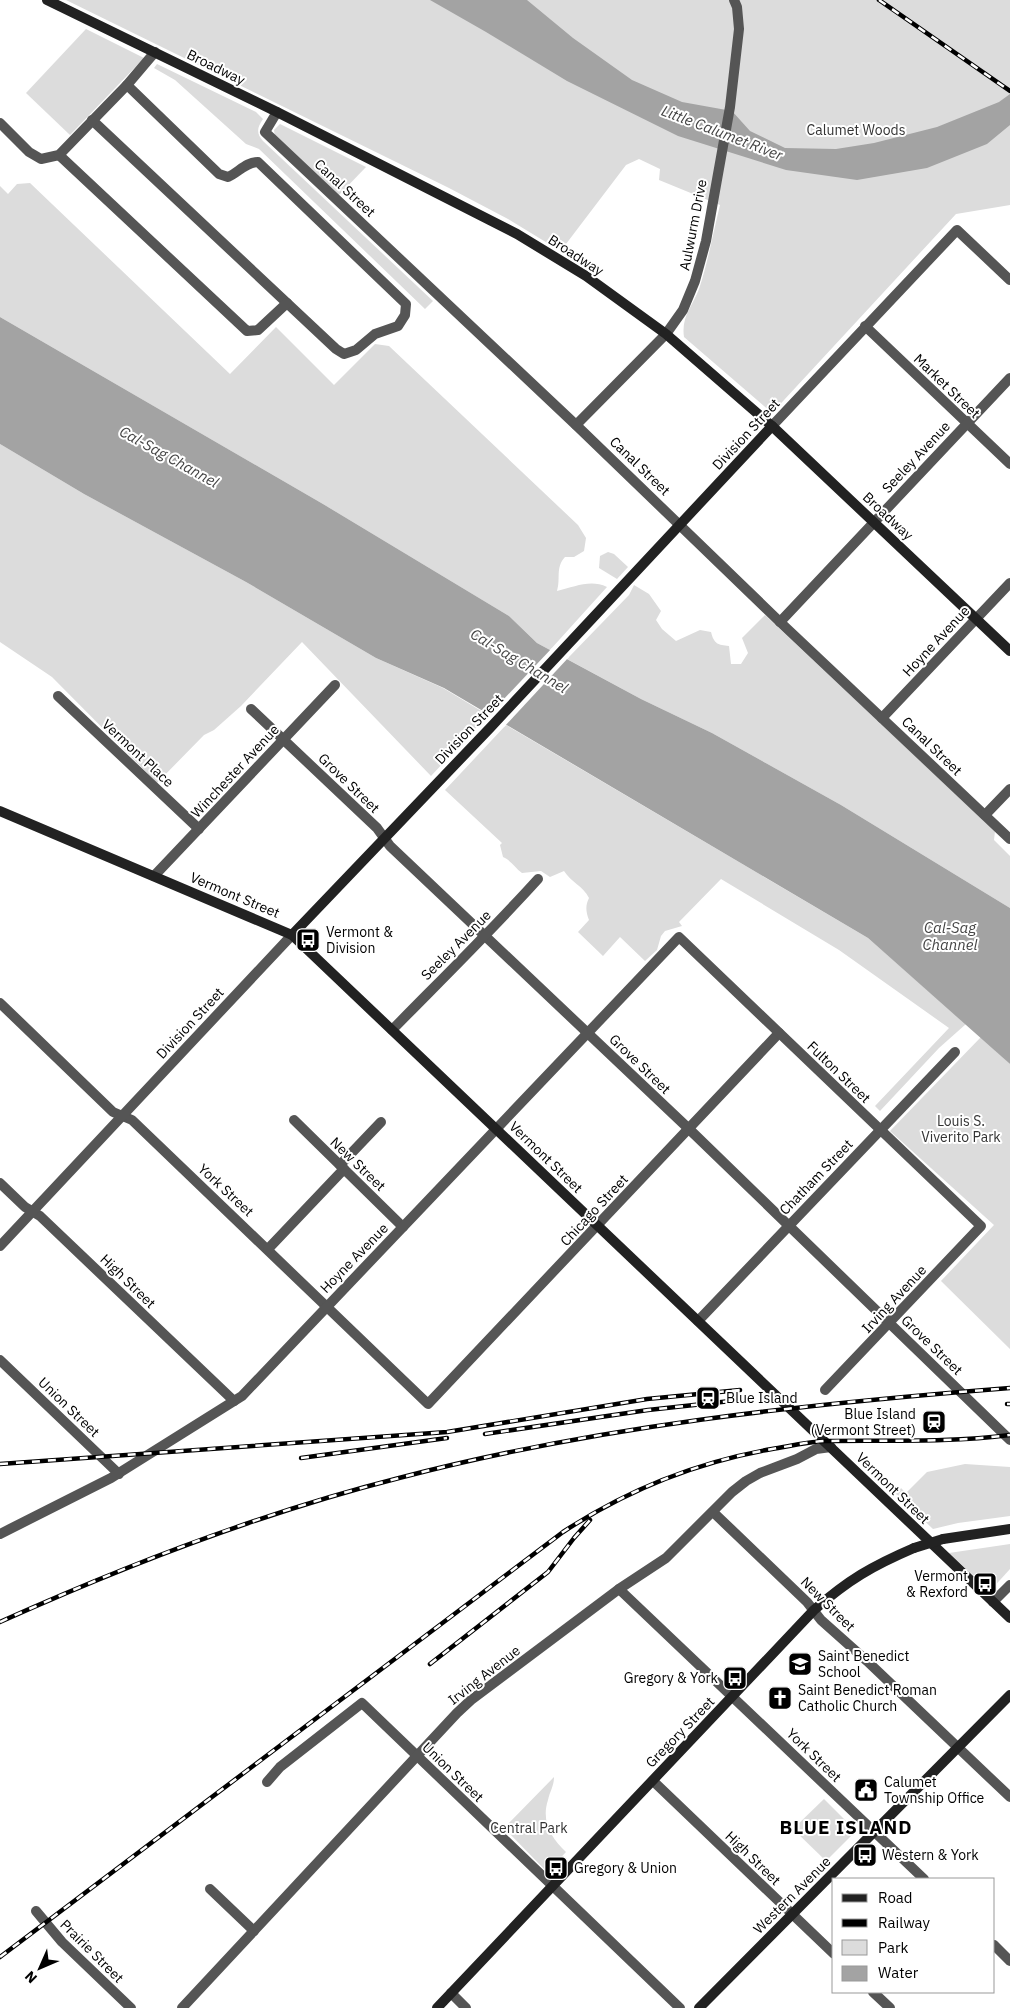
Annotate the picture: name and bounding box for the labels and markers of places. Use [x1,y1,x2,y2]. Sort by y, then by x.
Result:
place label: Vermont & Division [326,923,393,957]
bus stop icon: Vermont & Division [295,927,321,953]
station icon: Blue Island [695,1385,721,1411]
place label: Blue Island [726,1389,798,1407]
place label: Blue Island (Vermont Street) [811,1405,916,1439]
station icon: Blue Island (Vermont Street) [921,1409,947,1435]
place label: Vermont & Rexford [906,1567,968,1601]
bus stop icon: Vermont & Rexford [972,1571,998,1597]
place label: Saint Benedict School [818,1647,909,1681]
school or university icon: Saint Benedict School [787,1651,813,1677]
bus stop icon: Gregory & York [722,1665,748,1691]
place label: Gregory & York [624,1669,719,1687]
place label: Saint Benedict Roman Catholic Church [798,1681,937,1715]
church icon: Saint Benedict Roman Catholic Church [767,1685,793,1711]
place label: Calumet Township Office [884,1773,985,1807]
public building icon: Calumet Township Office [853,1777,879,1803]
bus stop icon: Western & York [852,1842,878,1868]
place label: Western & York [882,1846,979,1864]
bus stop icon: Gregory & Union [543,1855,569,1881]
place label: Gregory & Union [574,1859,677,1877]

